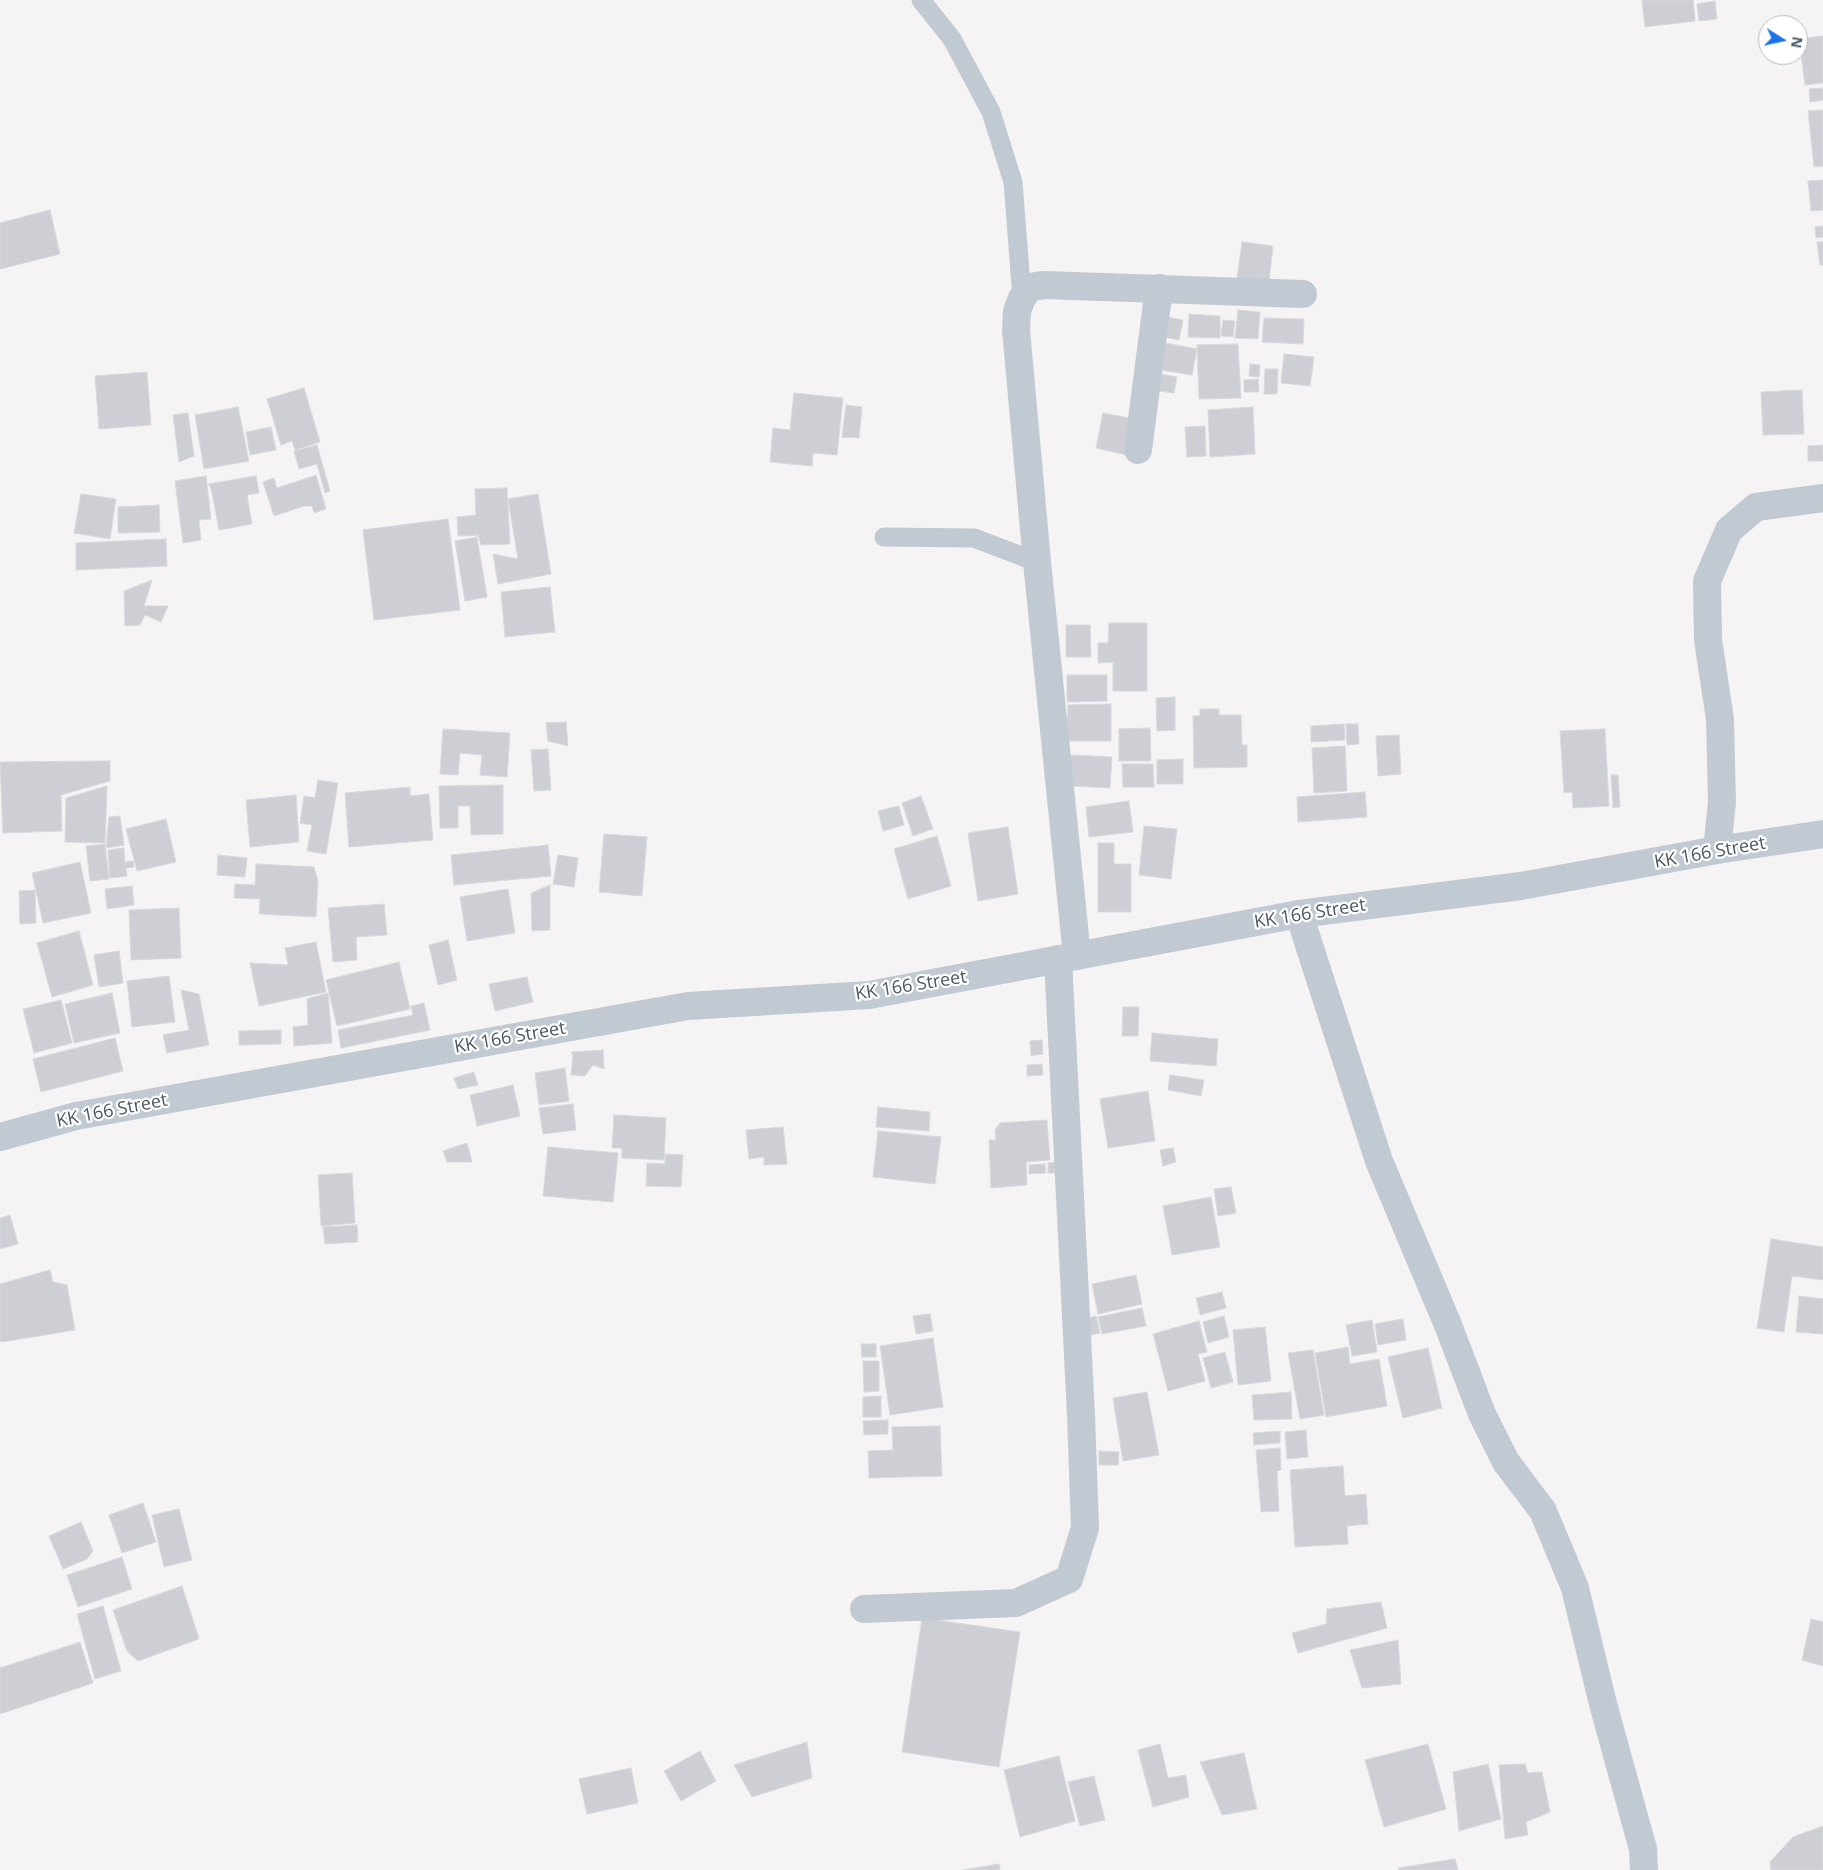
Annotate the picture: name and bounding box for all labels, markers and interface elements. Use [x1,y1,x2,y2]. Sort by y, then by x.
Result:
north arrow [1758,15,1808,65]
text: N [1787,35,1808,50]
street label: KK 166 Street [1653,833,1767,873]
street label: KK 166 Street [1253,895,1367,933]
street label: KK 166 Street [854,967,968,1005]
street label: KK 166 Street [453,1018,567,1058]
street label: KK 166 Street [55,1090,169,1132]

